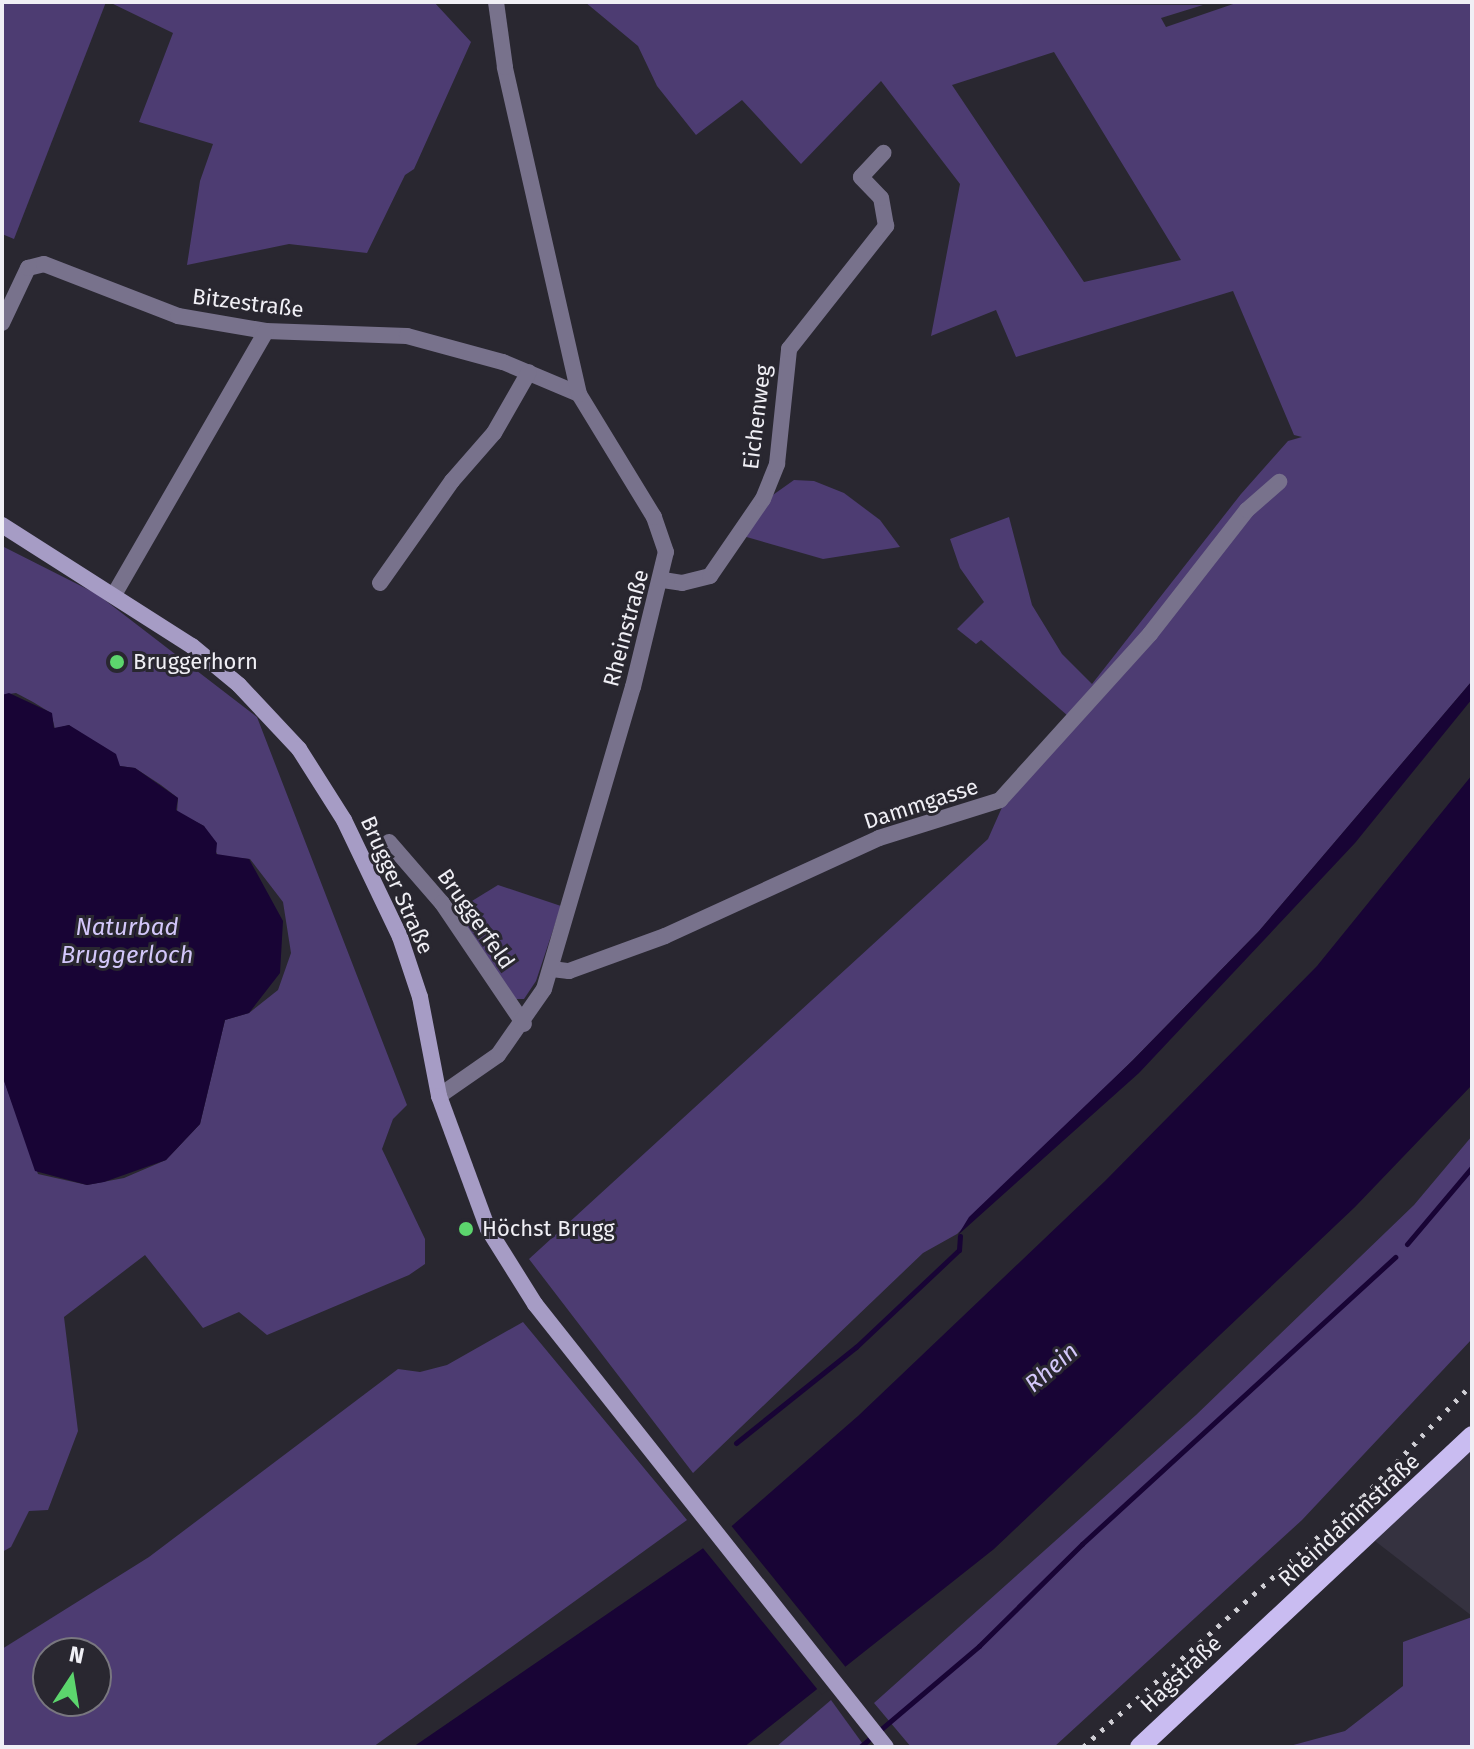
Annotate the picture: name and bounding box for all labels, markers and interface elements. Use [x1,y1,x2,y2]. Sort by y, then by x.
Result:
street label: Bitzestraße [191,283,305,323]
street label: Eichenweg [737,363,777,471]
street label: Rheinstraße [598,567,654,689]
place label: Bruggerhorn [133,649,258,675]
marker: Bruggerhorn [108,653,126,671]
street label: Dammgasse [860,773,982,835]
street label: Brugger Straße [355,812,439,958]
street label: Bruggerfeld [432,864,520,974]
water label: Naturbad Bruggerloch [61,914,193,970]
place label: Höchst Brugg [482,1216,615,1242]
marker: Höchst Brugg [457,1220,475,1238]
water label: Rhein [1019,1337,1085,1399]
street label: Rheindammstraße [1273,1448,1425,1592]
street label: Hagstraße [1135,1630,1227,1718]
north arrow [32,1637,112,1717]
text: N [67,1640,87,1670]

